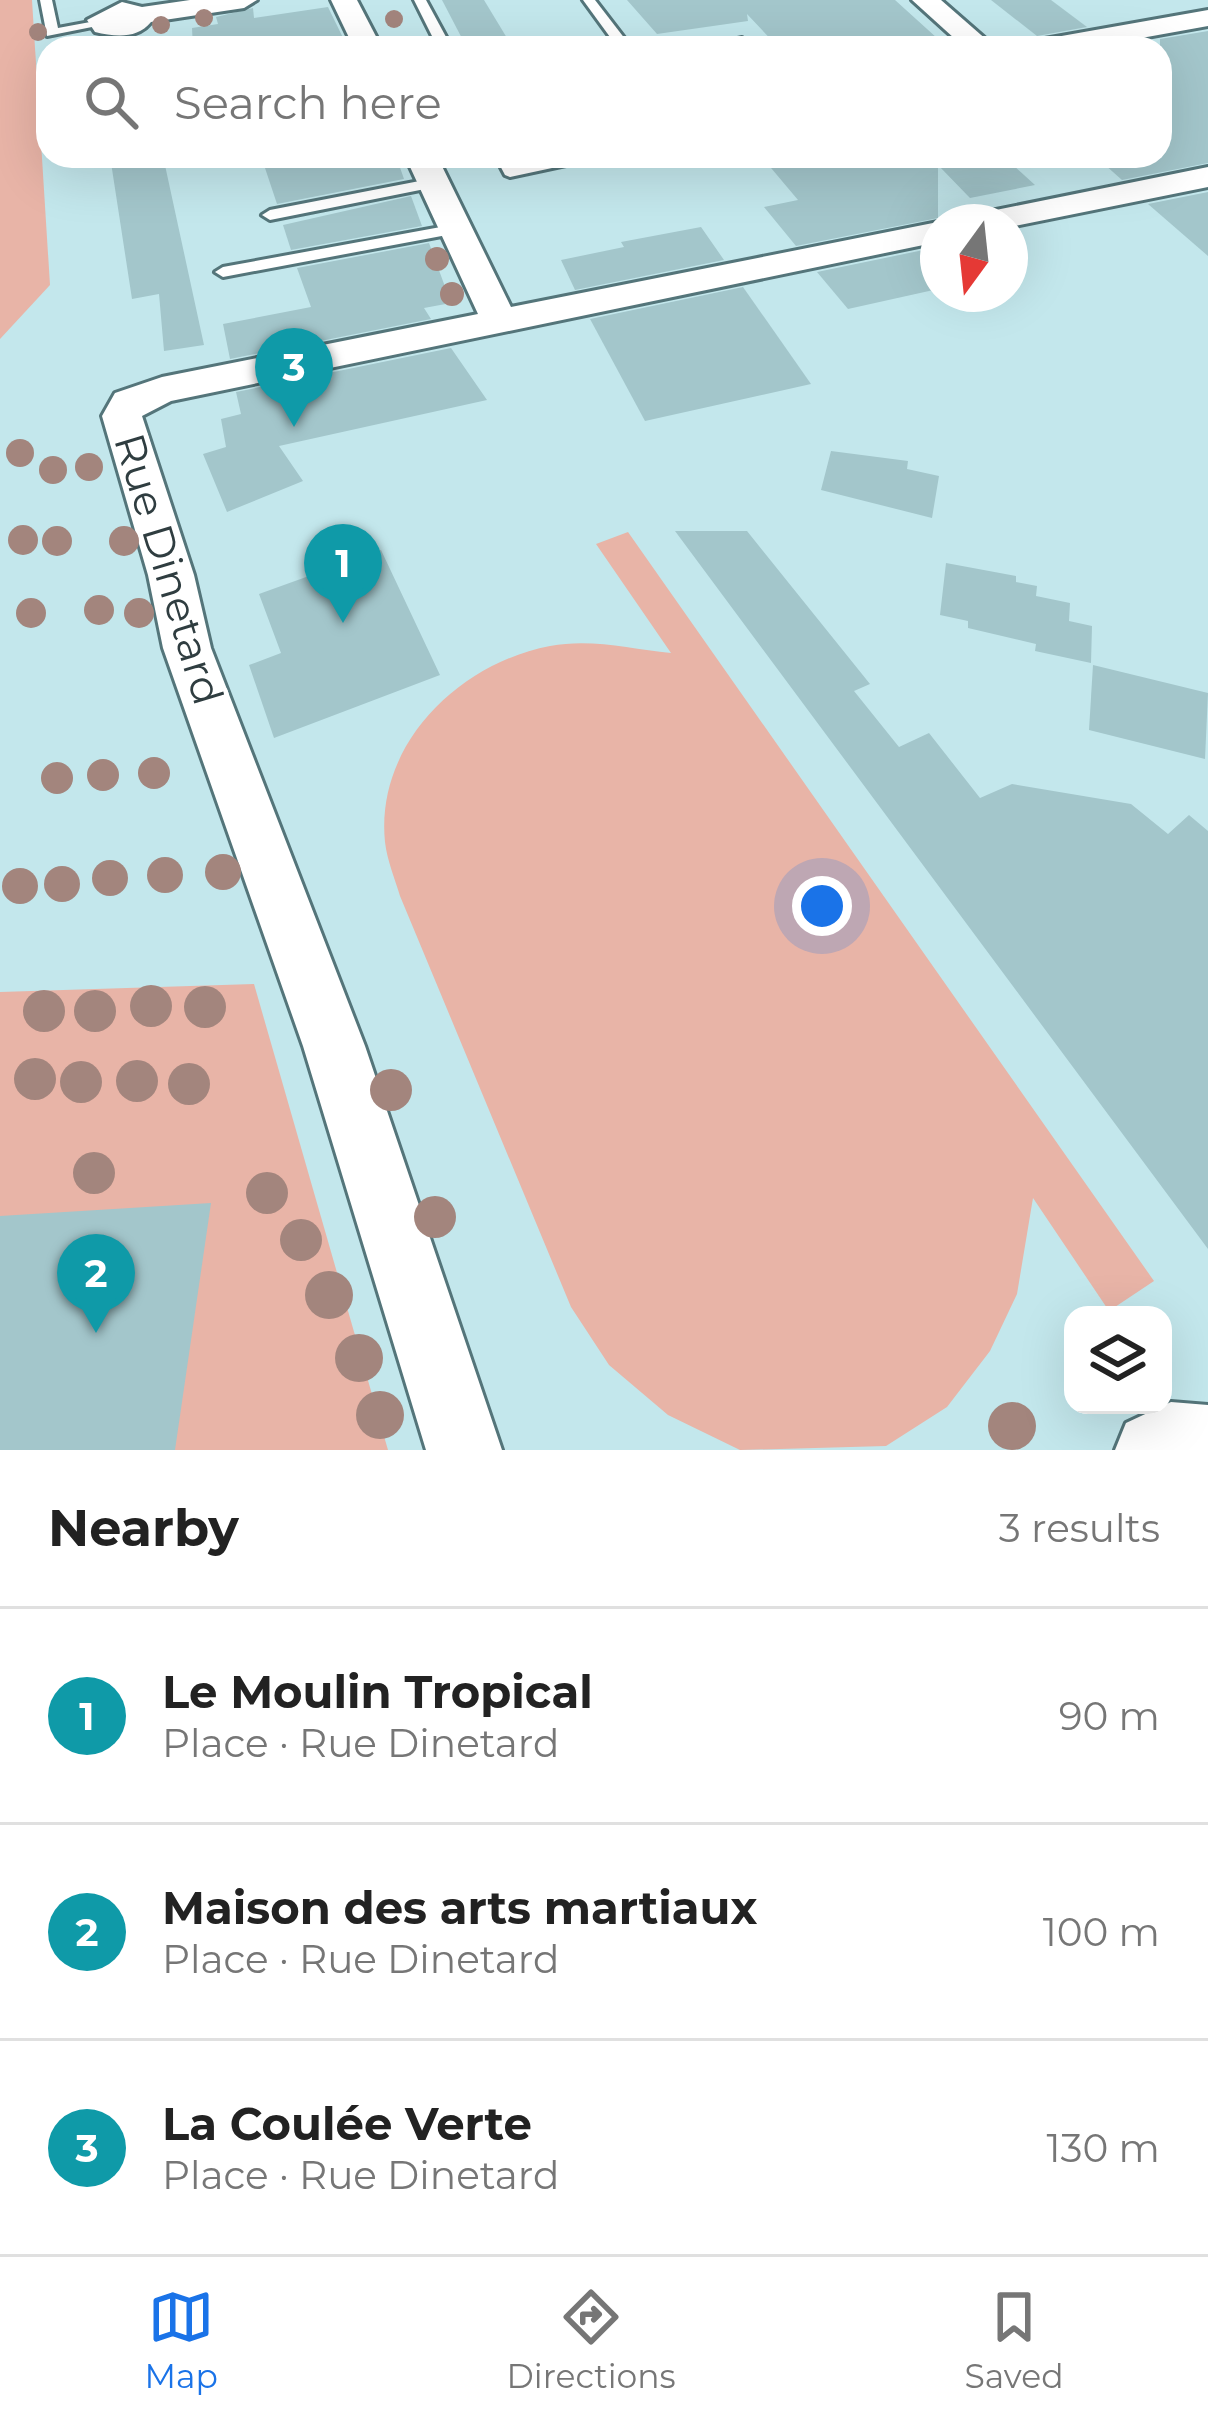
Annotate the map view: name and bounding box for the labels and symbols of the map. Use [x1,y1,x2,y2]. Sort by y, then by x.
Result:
north arrow [920,204,1028,312]
pin: 3 [255,328,333,427]
street label: Rue Dinetard [103,427,235,711]
pin: 1 [304,524,382,623]
your location [792,876,852,936]
pin: 2 [57,1234,135,1333]

